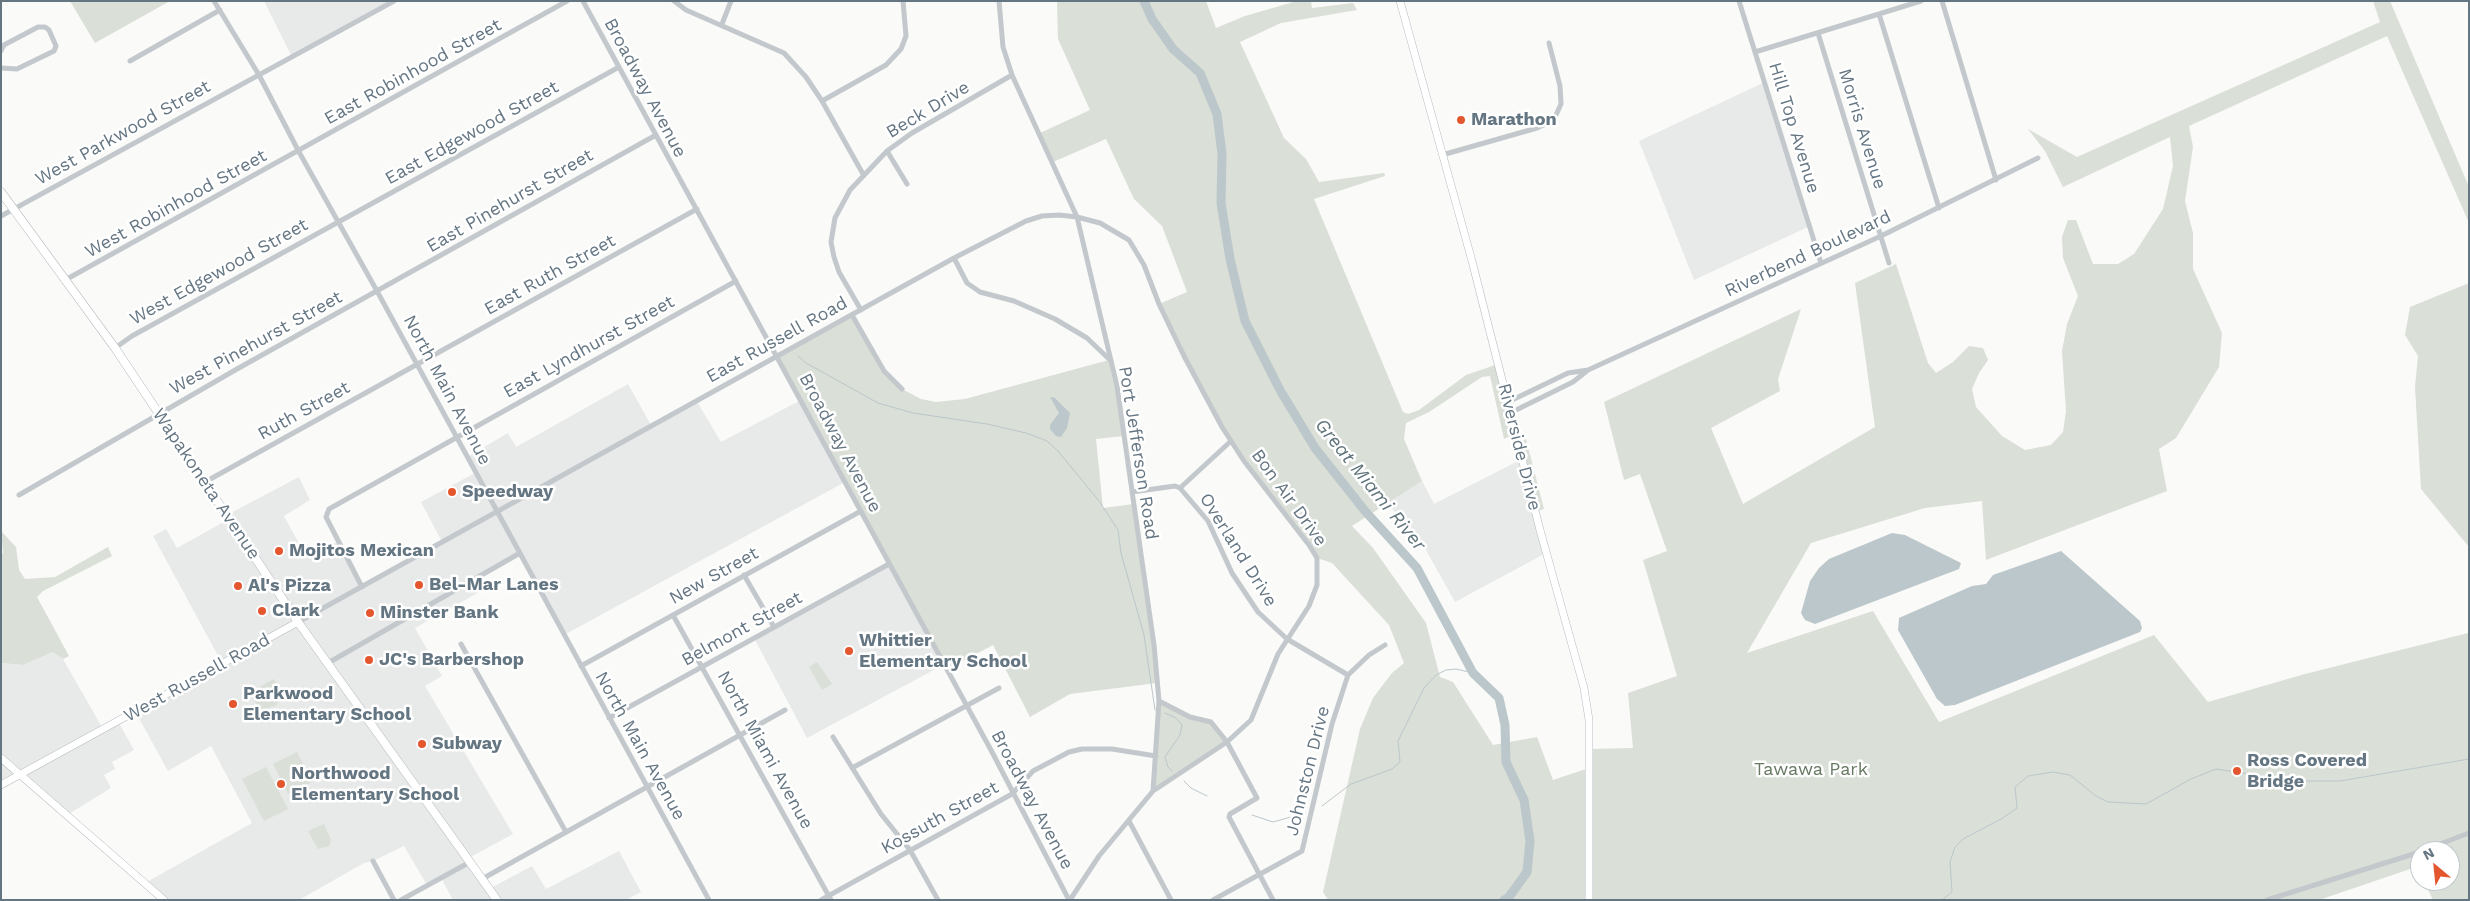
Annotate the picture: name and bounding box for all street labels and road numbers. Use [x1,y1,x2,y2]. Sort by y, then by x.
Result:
street label: East Robinhood Street [321,14,505,130]
street label: Broadway Avenue [599,15,691,161]
street label: Hill Top Avenue [1764,60,1824,196]
street label: Morris Avenue [1833,66,1891,192]
street label: West Parkwood Street [32,76,214,190]
street label: East Edgewood Street [381,76,563,190]
street label: Beck Drive [882,77,974,143]
street label: East Pinehurst Street [423,144,597,258]
street label: West Robinhood Street [81,145,271,263]
street label: Riverbend Boulevard [1721,206,1895,302]
street label: West Edgewood Street [126,214,312,330]
street label: East Ruth Street [481,230,619,320]
street label: West Pinehurst Street [166,287,346,399]
street label: East Lyndhurst Street [500,291,678,403]
street label: East Russell Road [703,292,851,388]
street label: North Main Avenue [398,311,496,469]
street label: Port Jefferson Road [1114,365,1162,541]
street label: Broadway Avenue [794,370,886,516]
street label: Ruth Street [254,377,354,445]
street label: Riverside Drive [1493,381,1545,513]
street label: Wapakoneta Avenue [147,404,265,564]
street label: Bon Air Drive [1247,445,1331,551]
street label: Overland Drive [1195,489,1281,611]
street label: New Street [666,543,762,609]
street label: Belmont Street [678,587,806,671]
street label: West Russell Road [120,629,274,727]
street label: North Miami Avenue [713,667,817,833]
street label: North Main Avenue [590,668,690,824]
street label: Johnston Drive [1281,704,1335,838]
street label: Broadway Avenue [986,727,1078,873]
street label: Kossuth Street [878,777,1002,859]

